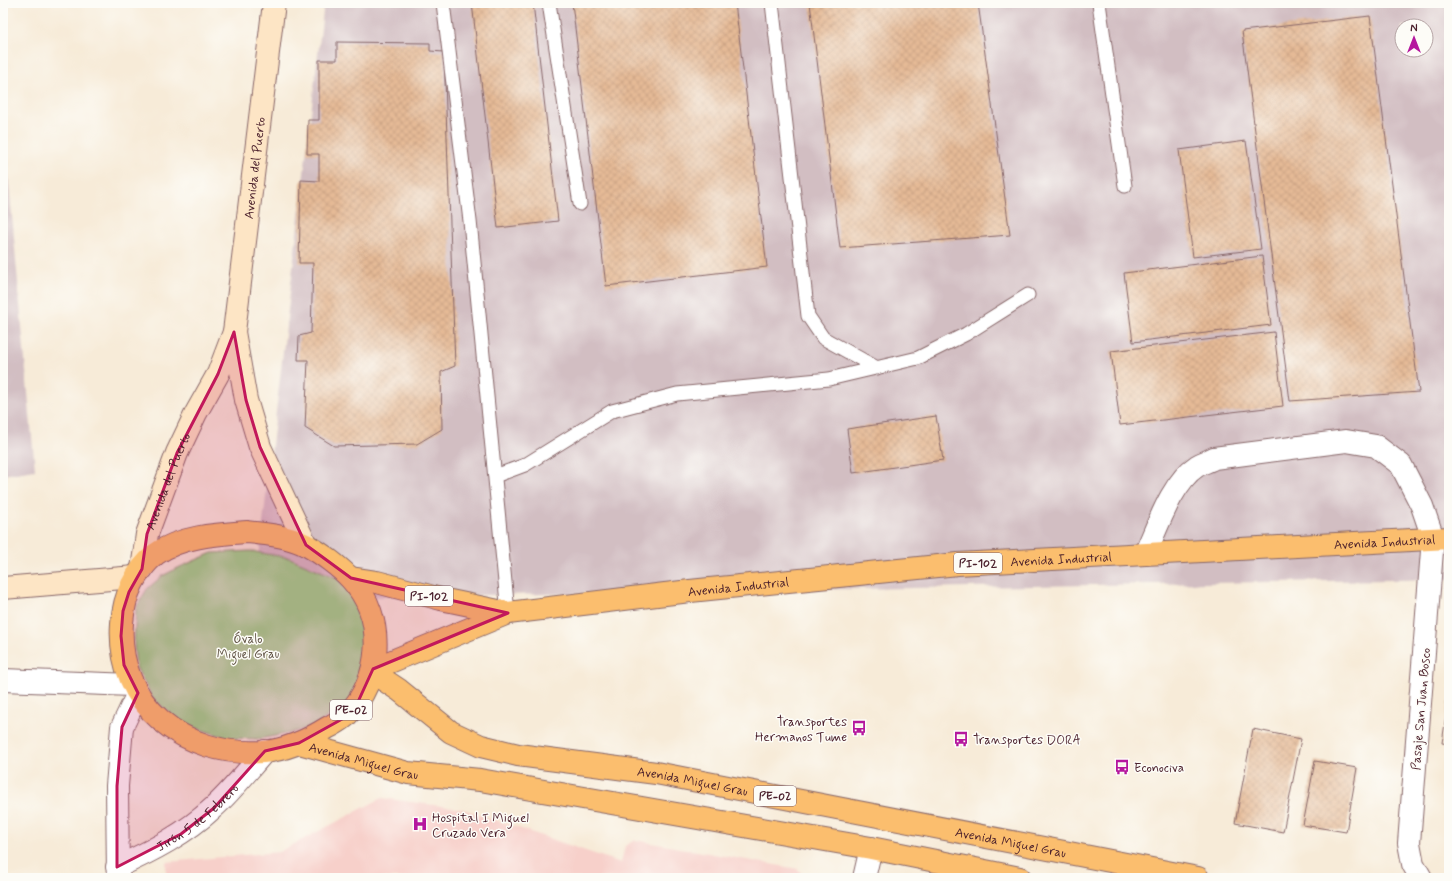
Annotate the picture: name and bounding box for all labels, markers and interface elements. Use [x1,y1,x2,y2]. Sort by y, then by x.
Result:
north arrow [1394,18,1434,58]
text: N [1410,22,1418,36]
street label: Avenida del Puerto [241,116,270,220]
street label: Avenida del Puerto [142,430,195,533]
street label: Avenida Industrial [1333,532,1436,554]
street label: Avenida Industrial [1010,549,1112,571]
road number: PI-102 [954,553,1002,573]
street label: Avenida Industrial [687,574,790,601]
road number: PI-102 [405,586,453,606]
park label: Óvalo Miguel Grau [217,631,280,665]
street label: Pasaje San Juan Bosco [1408,647,1435,771]
road number: PE-02 [330,700,372,720]
place label: Transportes Hermanos Tume [755,714,847,746]
bus stop icon: Transportes Hermanos Tume [850,719,868,737]
bus stop icon: Transportes DORA [952,730,970,748]
place label: Transportes DORA [973,732,1081,749]
street label: Avenida Miguel Grau [307,739,419,784]
bus stop icon: Econociva [1113,758,1131,776]
place label: Econociva [1134,760,1184,777]
street label: Avenida Miguel Grau [636,764,750,801]
street label: Jirón 5 de Febrero [154,780,243,856]
road number: PE-02 [754,786,796,806]
place label: Hospital I Miguel Cruzado Vera [432,810,529,842]
hospital icon: Hospital I Miguel Cruzado Vera [411,815,429,833]
street label: Avenida Miguel Grau [954,824,1068,862]

